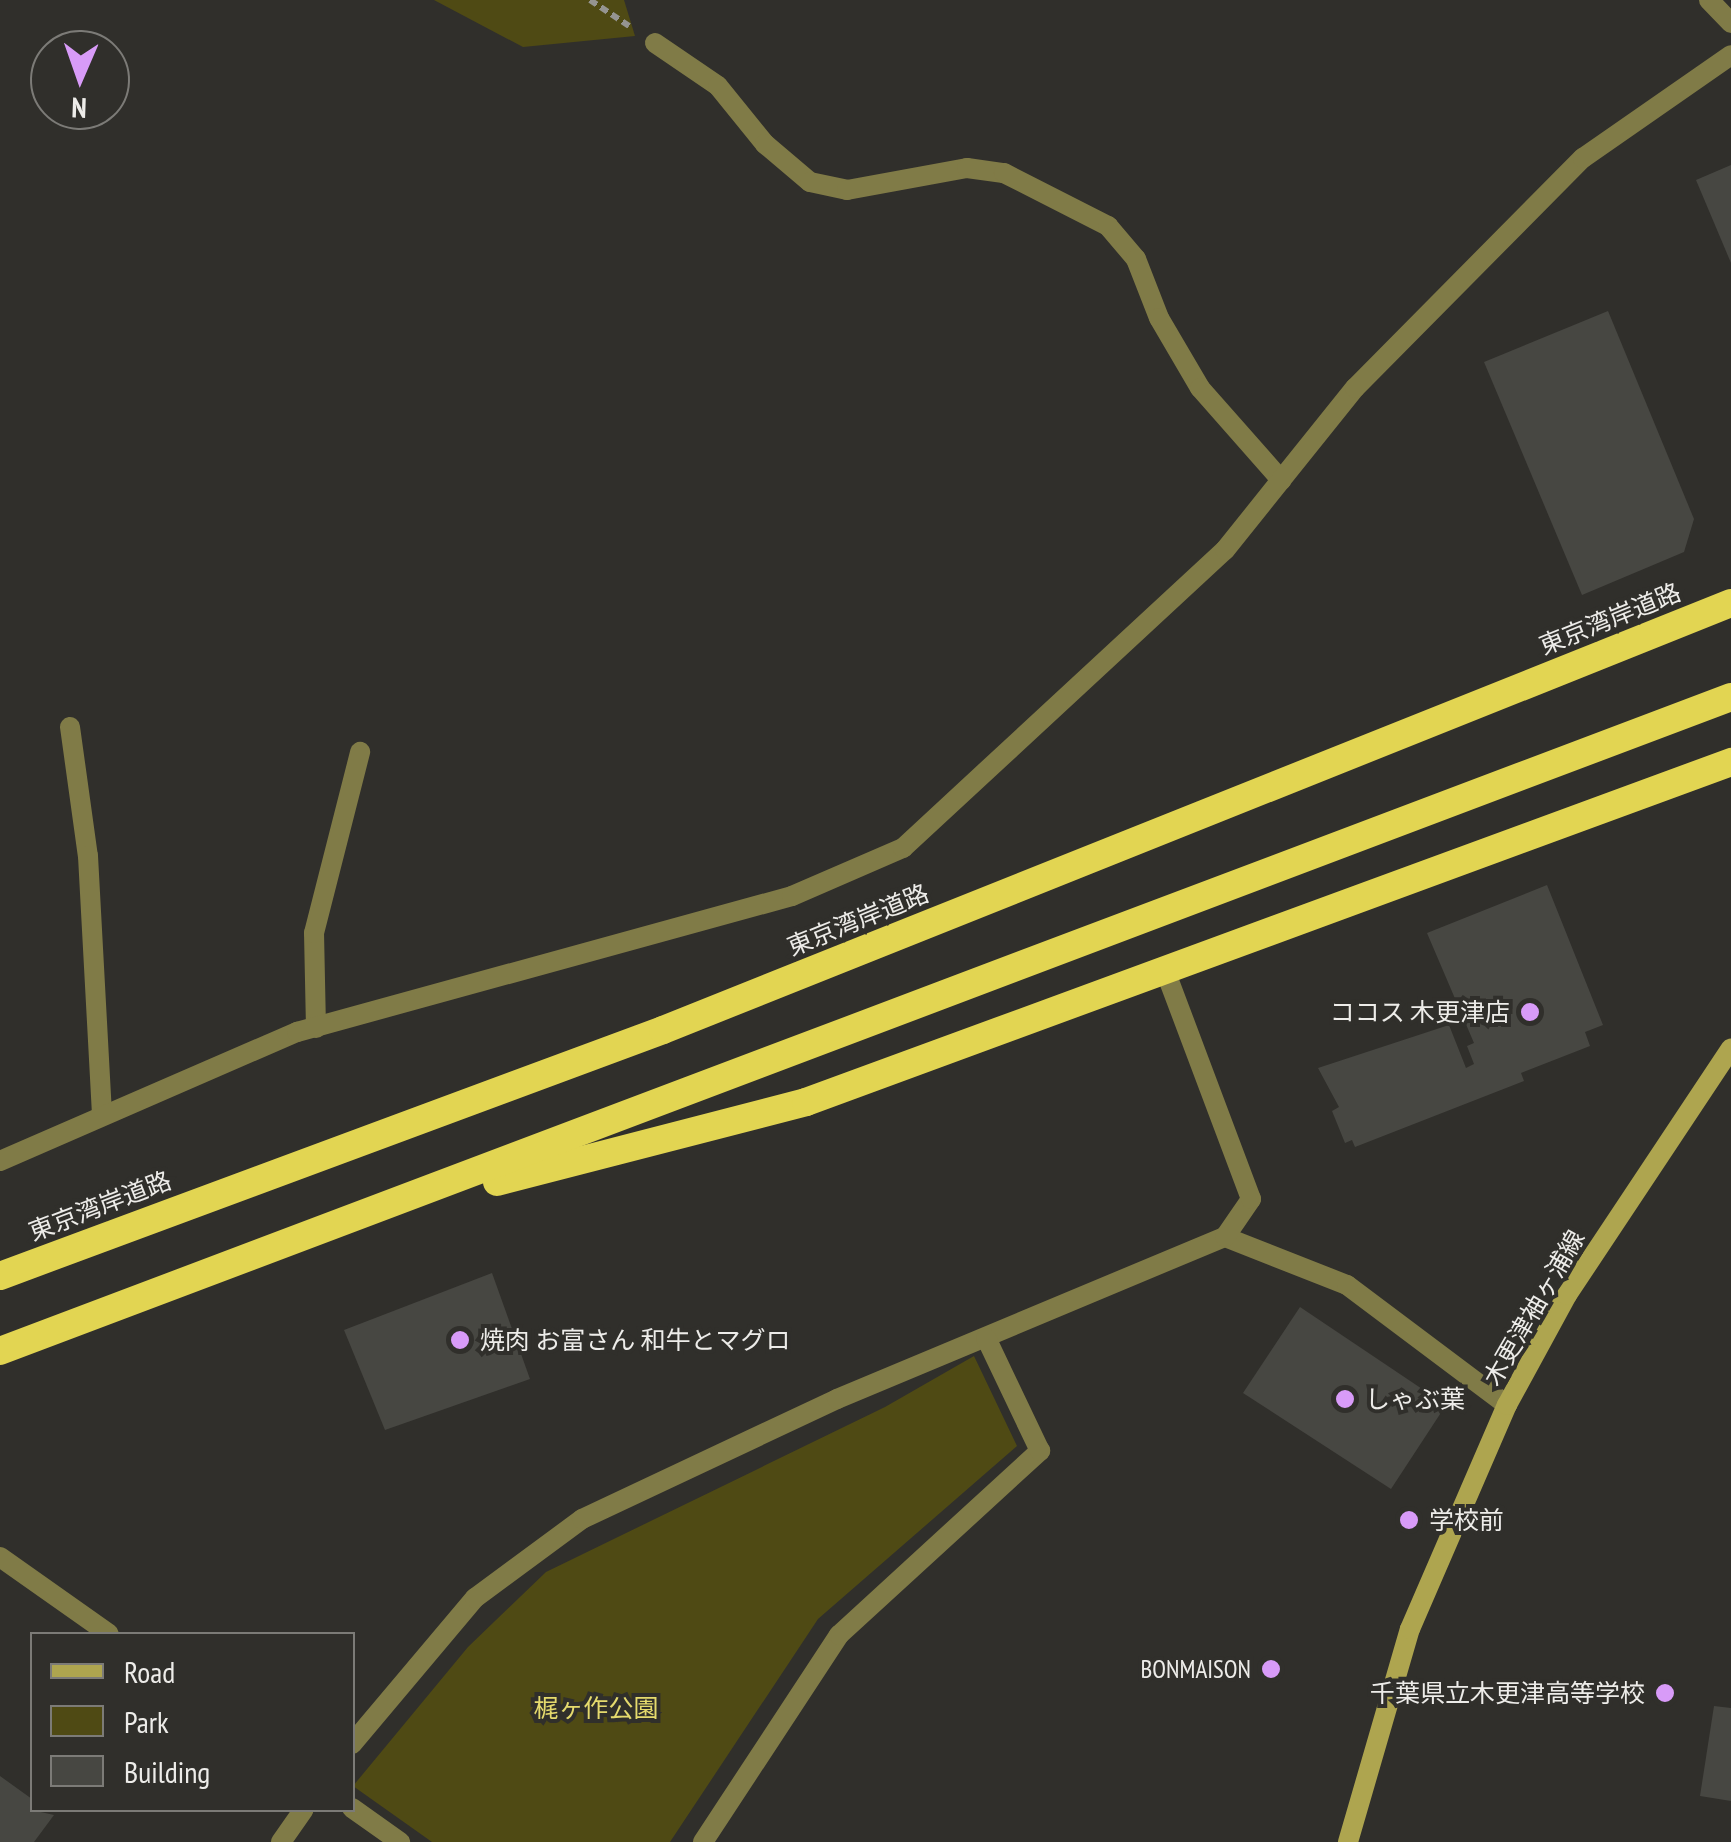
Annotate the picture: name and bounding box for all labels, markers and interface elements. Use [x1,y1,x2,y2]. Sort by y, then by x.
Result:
north arrow [30,30,130,130]
text: N [71,90,87,127]
street label: 東京湾岸道路 [1535,577,1685,661]
street label: 東京湾岸道路 [783,878,933,962]
place label: ココス 木更津店 [1330,997,1510,1027]
marker: ココス 木更津店 [1519,1001,1541,1023]
street label: 東京湾岸道路 [25,1165,175,1247]
street label: 木更津袖ヶ浦線 [1477,1225,1591,1391]
place label: 焼肉 お富さん 和牛とマグロ [480,1325,791,1355]
marker: 焼肉 お富さん 和牛とマグロ [449,1329,471,1351]
place label: しゃぶ葉 [1365,1384,1465,1414]
marker: しゃぶ葉 [1334,1388,1356,1410]
place label: 学校前 [1429,1505,1504,1535]
marker: 学校前 [1398,1509,1420,1531]
legend [30,1632,355,1812]
text: Road [124,1652,175,1691]
place label: BONMAISON [1141,1654,1251,1684]
marker: BONMAISON [1260,1658,1282,1680]
place label: 千葉県立木更津高等学校 [1370,1678,1645,1708]
marker: 千葉県立木更津高等学校 [1654,1682,1676,1704]
park label: 梶ヶ作公園 [534,1693,658,1723]
text: Park [124,1702,169,1741]
text: Building [124,1752,210,1791]

